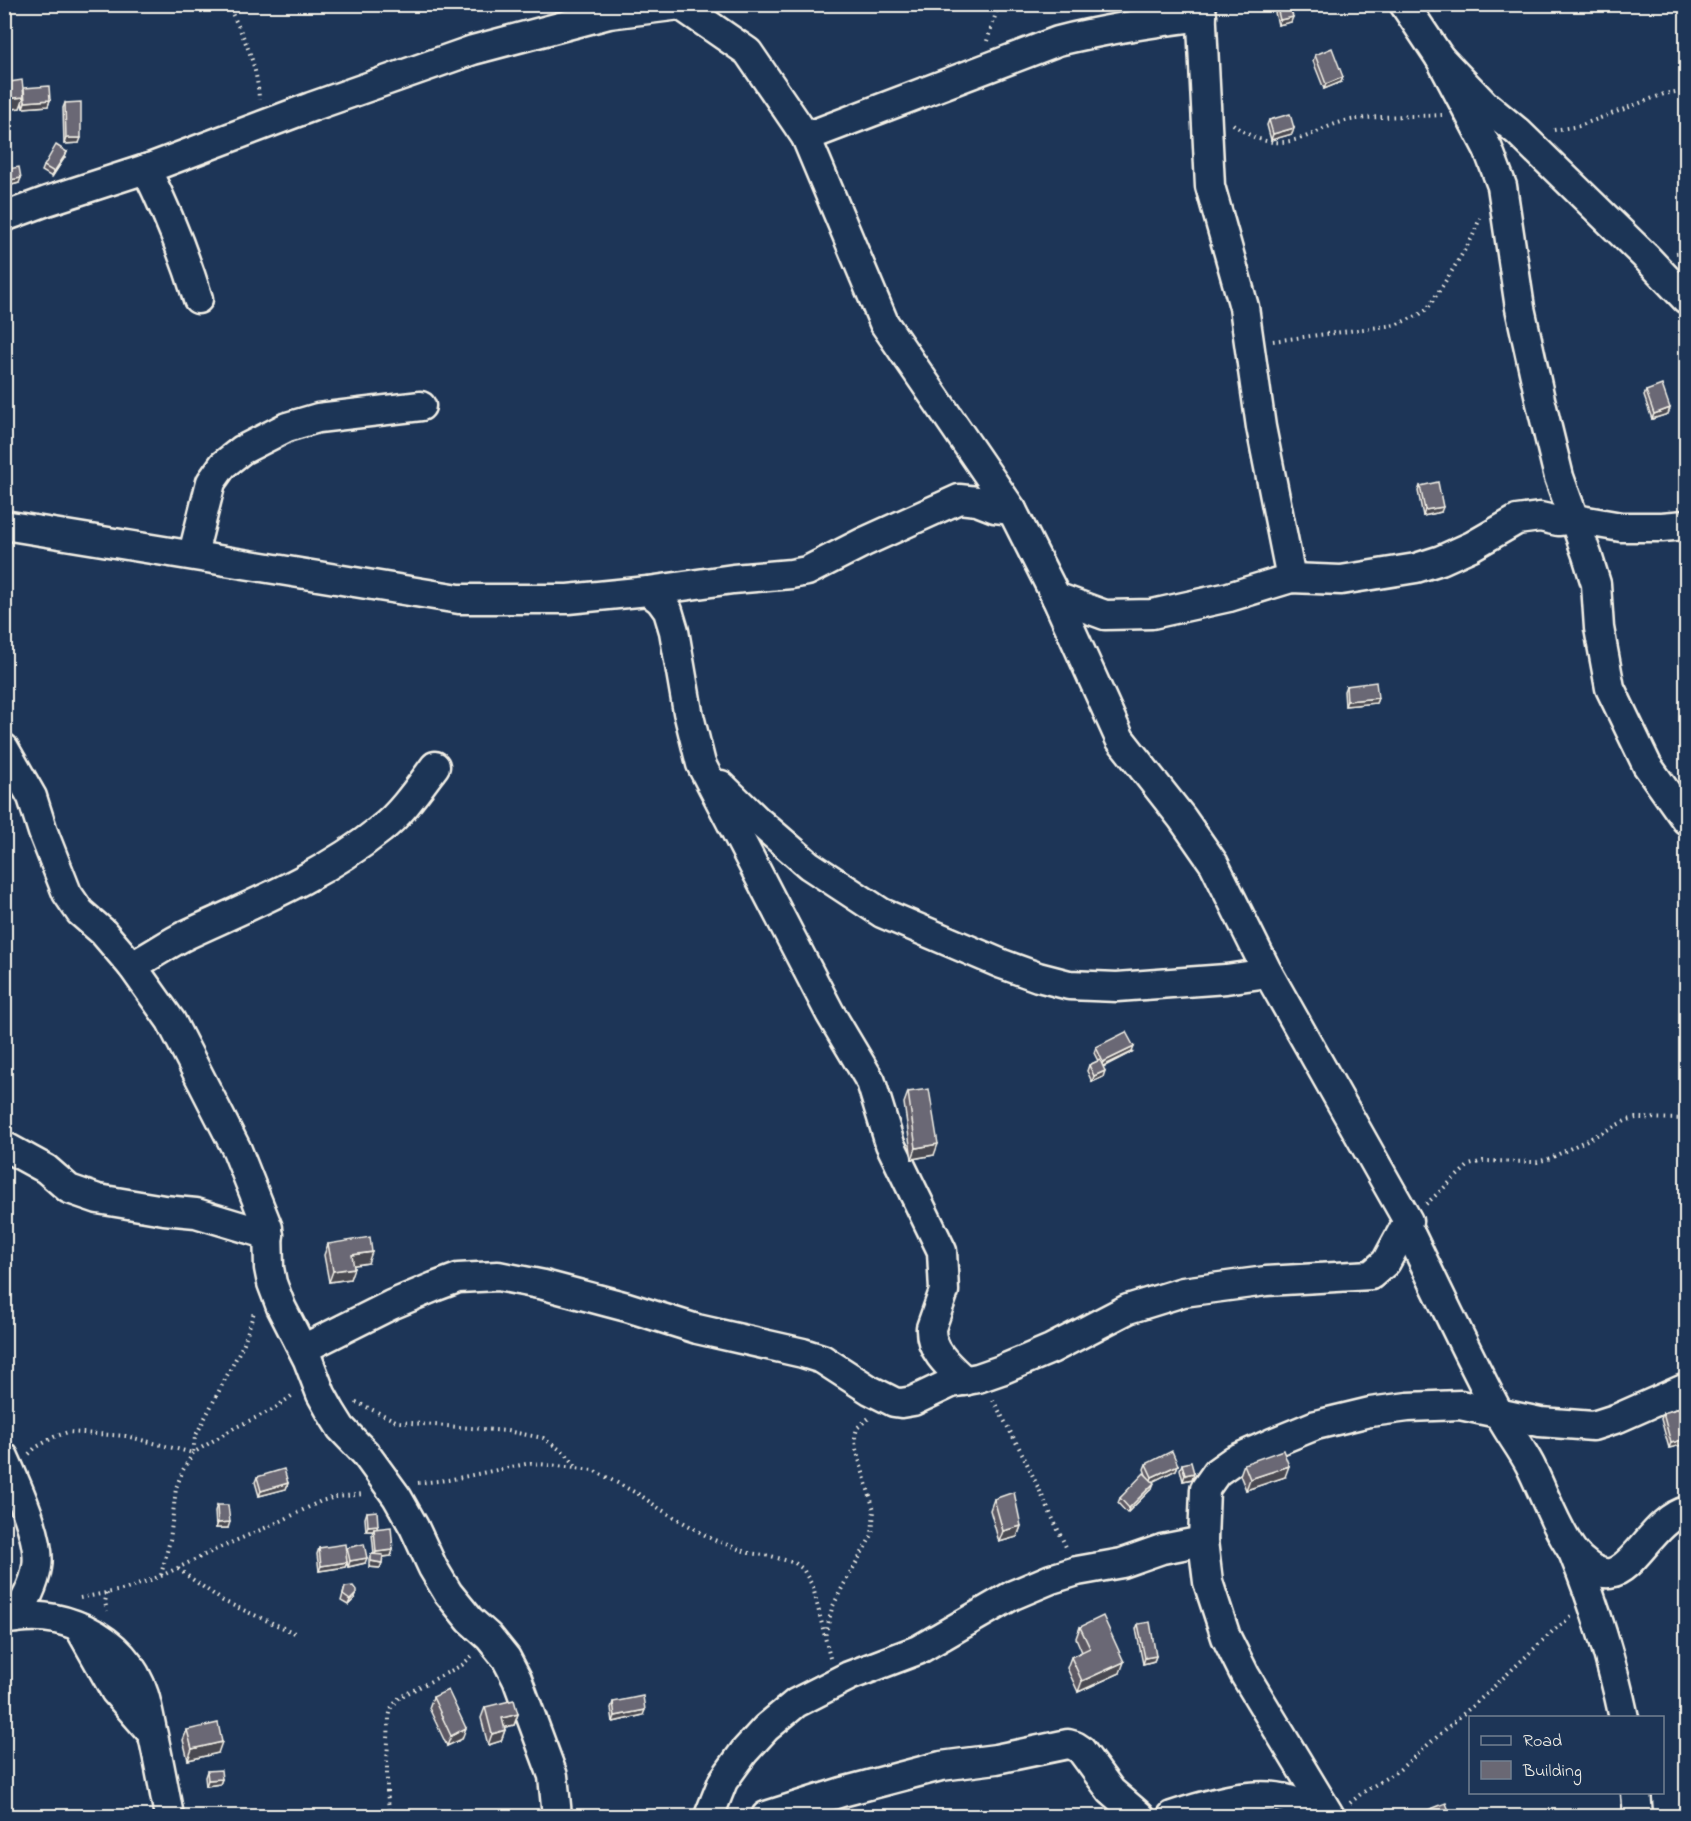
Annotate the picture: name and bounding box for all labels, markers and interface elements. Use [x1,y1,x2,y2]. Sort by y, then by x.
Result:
legend [1469,1716,1664,1794]
text: Road [1523,1729,1562,1755]
text: Building [1522,1759,1582,1786]

